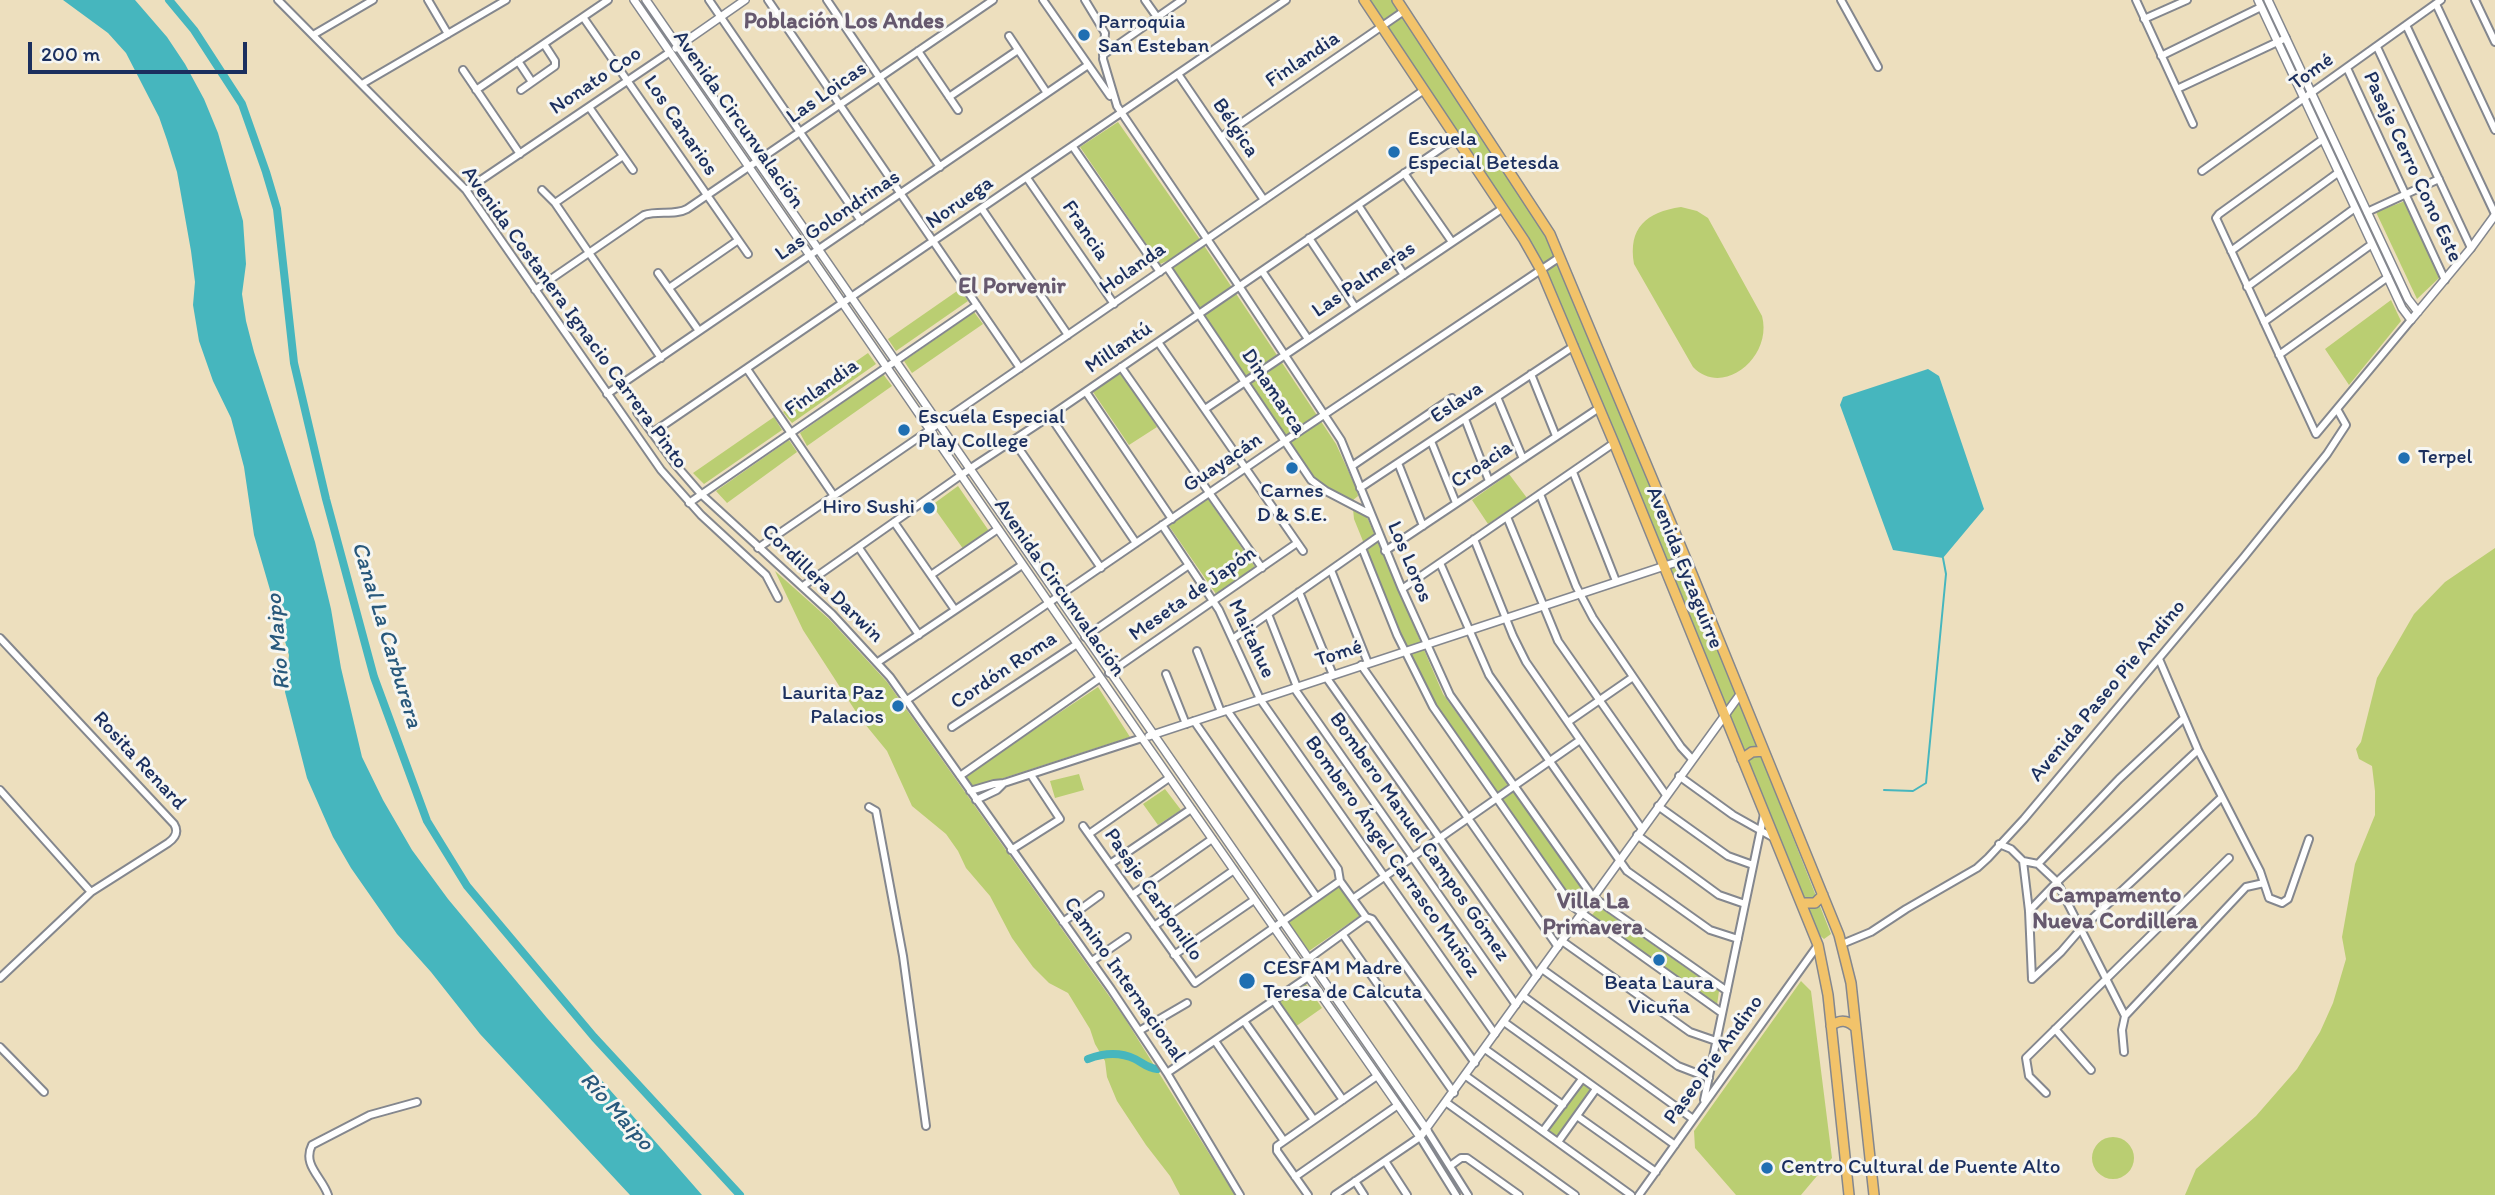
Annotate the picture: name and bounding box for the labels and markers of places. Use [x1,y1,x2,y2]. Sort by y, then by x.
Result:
place label: Parroquia San Esteban [1098,10,1209,60]
marker: Parroquia San Esteban [1076,27,1092,43]
place label: Escuela Especial Betesda [1408,127,1559,177]
marker: Escuela Especial Betesda [1386,144,1402,160]
place label: Escuela Especial Play College [918,405,1065,455]
marker: Escuela Especial Play College [896,422,912,438]
place label: Terpel [2418,445,2472,471]
marker: Terpel [2396,450,2412,466]
marker: Carnes D & S.E. [1284,460,1300,476]
place label: Carnes D & S.E. [1257,479,1327,529]
place label: Hiro Sushi [822,495,915,521]
marker: Hiro Sushi [921,500,937,516]
place label: Laurita Paz Palacios [782,681,884,731]
marker: Laurita Paz Palacios [890,698,906,714]
marker: Beata Laura Vicuña [1651,952,1667,968]
place label: CESFAM Madre Teresa de Calcuta [1263,956,1422,1006]
marker: CESFAM Madre Teresa de Calcuta [1237,971,1257,991]
place label: Beata Laura Vicuña [1604,971,1714,1021]
place label: Centro Cultural de Puente Alto [1781,1155,2060,1181]
marker: Centro Cultural de Puente Alto [1759,1160,1775,1176]

